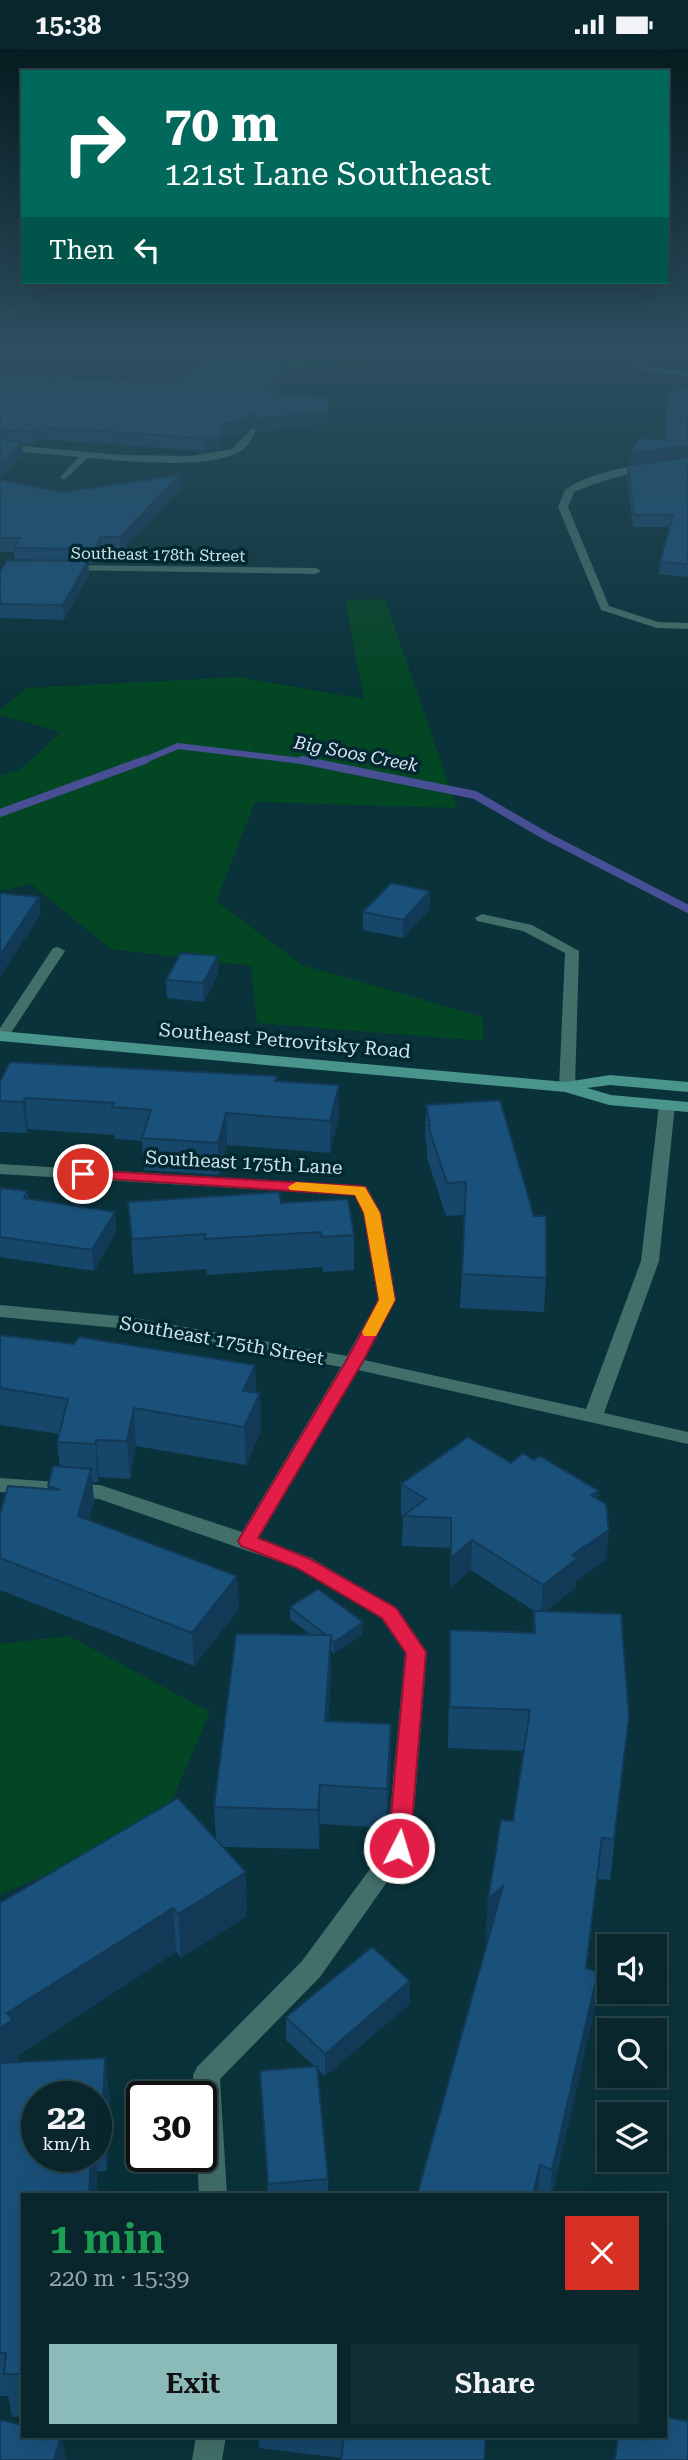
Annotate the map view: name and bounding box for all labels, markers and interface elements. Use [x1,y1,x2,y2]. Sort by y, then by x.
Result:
text: 15:38 [35,10,101,40]
text: 70 m [164,96,279,153]
icon: right [49,98,140,189]
text: 121st Lane Southeast [164,155,491,193]
icon: left [128,231,166,269]
text: Then [49,235,114,265]
street label: Southeast 178th Street [71,543,245,566]
water label: Big Soos Creek [291,731,420,776]
street label: Southeast Petrovitsky Road [158,1018,412,1063]
pin [53,1144,113,1204]
street label: Southeast 175th Lane [145,1146,343,1179]
icon: arrive [64,1155,102,1193]
street label: Southeast 175th Street [118,1311,326,1370]
position arrow [362,1811,436,1885]
map controls [597,1934,667,2172]
button: sound [597,1934,667,2004]
button: search [597,2018,667,2088]
speed limit sign: 30 [126,2081,217,2172]
text: 22 [47,2097,86,2138]
button: layers [597,2102,667,2172]
text: km/h [42,2133,91,2154]
text: 1 min [49,2214,165,2263]
button: close [565,2216,639,2290]
text: 220 m · 15:39 [49,2265,189,2292]
button: Exit [49,2344,337,2424]
button: Share [351,2344,639,2424]

